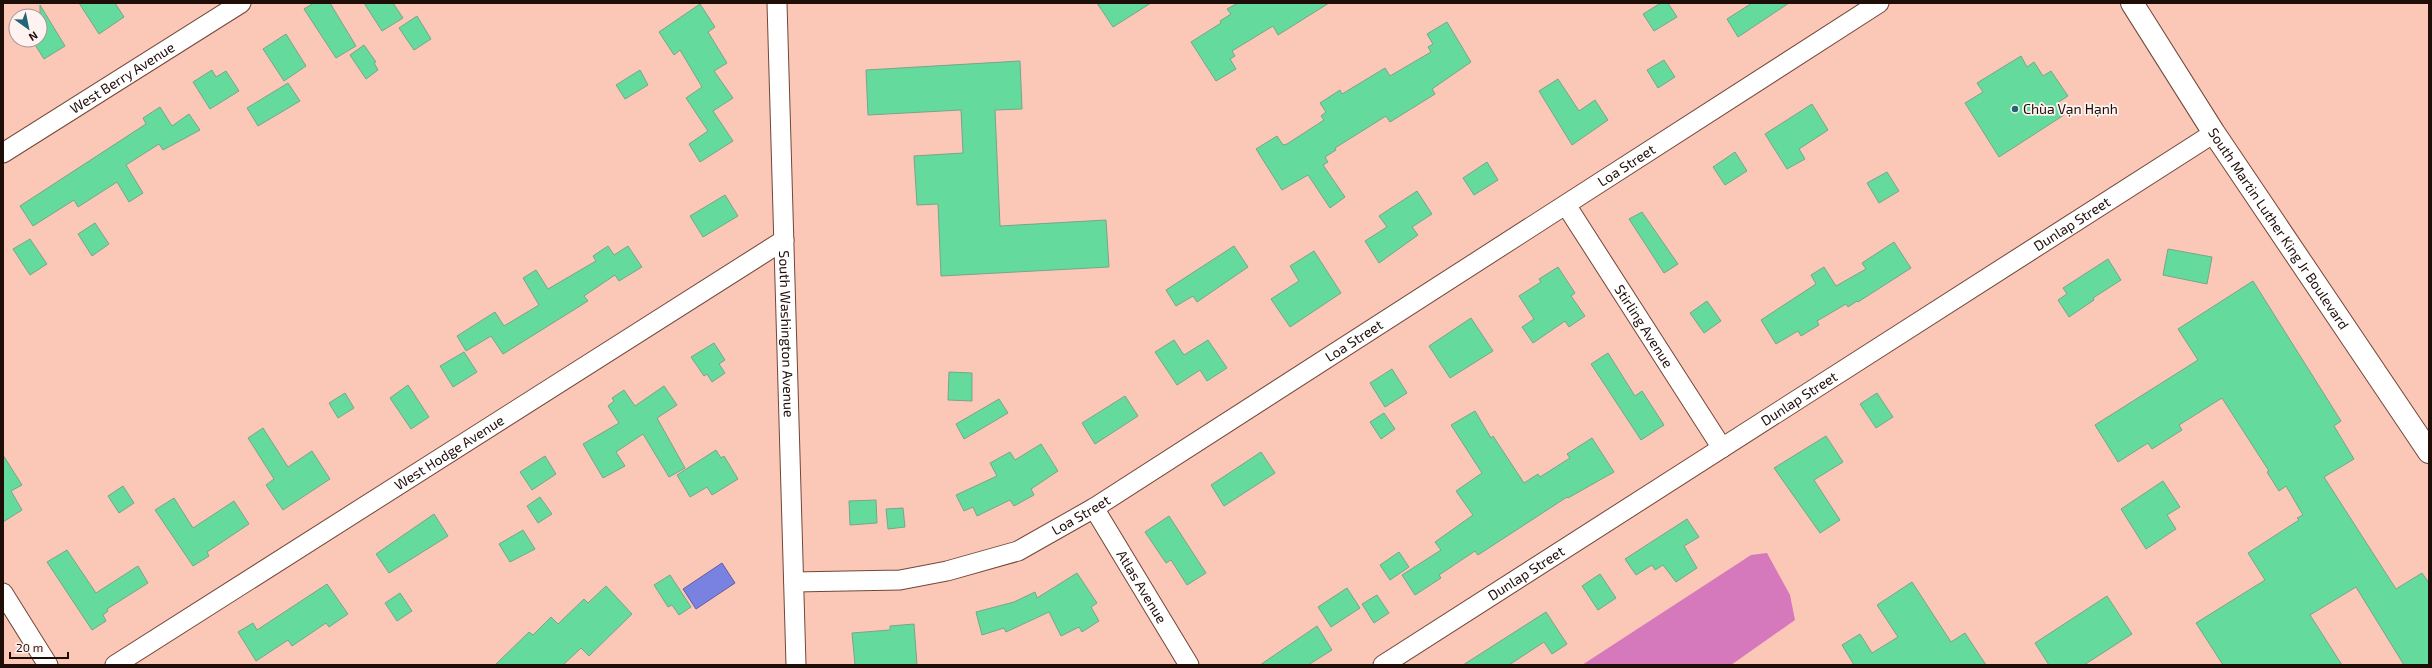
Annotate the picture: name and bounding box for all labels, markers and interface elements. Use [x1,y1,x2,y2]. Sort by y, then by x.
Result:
north arrow [8,8,48,48]
text: N [27,29,41,44]
street label: West Berry Avenue [67,38,178,117]
place label: Chùa Vạn Hạnh [2023,100,2118,117]
marker: Chùa Vạn Hạnh [2010,104,2020,114]
street label: South Martin Luther King Jr Boulevard [2205,124,2353,332]
street label: Loa Street [1594,140,1658,190]
street label: Dunlap Street [2030,193,2113,254]
street label: South Washington Avenue [776,250,798,418]
street label: Stirling Avenue [1611,281,1677,371]
street label: Loa Street [1322,316,1386,365]
street label: Dunlap Street [1757,367,1840,429]
street label: West Hodge Avenue [391,411,507,493]
street label: Loa Street [1048,491,1113,538]
street label: Dunlap Street [1484,542,1567,604]
street label: Atlas Avenue [1113,547,1171,626]
scale bar [10,634,68,660]
text: 20 m [16,640,43,654]

